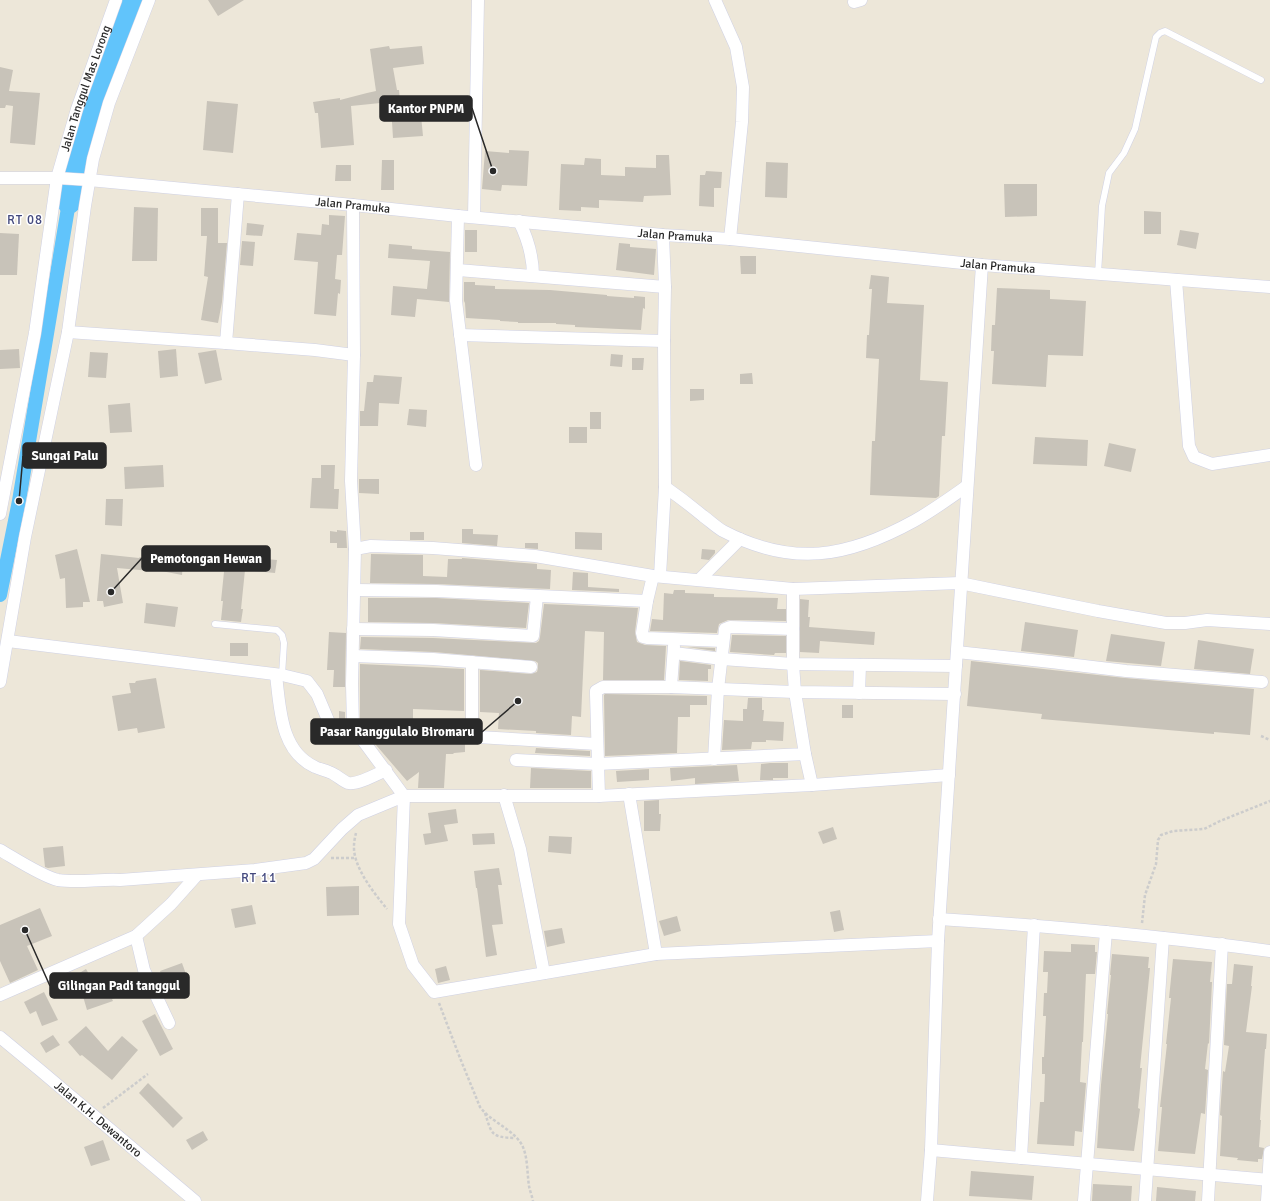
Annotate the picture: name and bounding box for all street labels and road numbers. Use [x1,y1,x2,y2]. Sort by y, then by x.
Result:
street label: Jalan Tanggul Mas Lorong [58,23,114,153]
street label: Jalan Pramuka [315,194,391,216]
street label: Jalan Pramuka [637,225,713,245]
street label: Jalan Pramuka [960,255,1036,277]
street label: Jalan K.H. Dewantoro [51,1078,145,1160]

